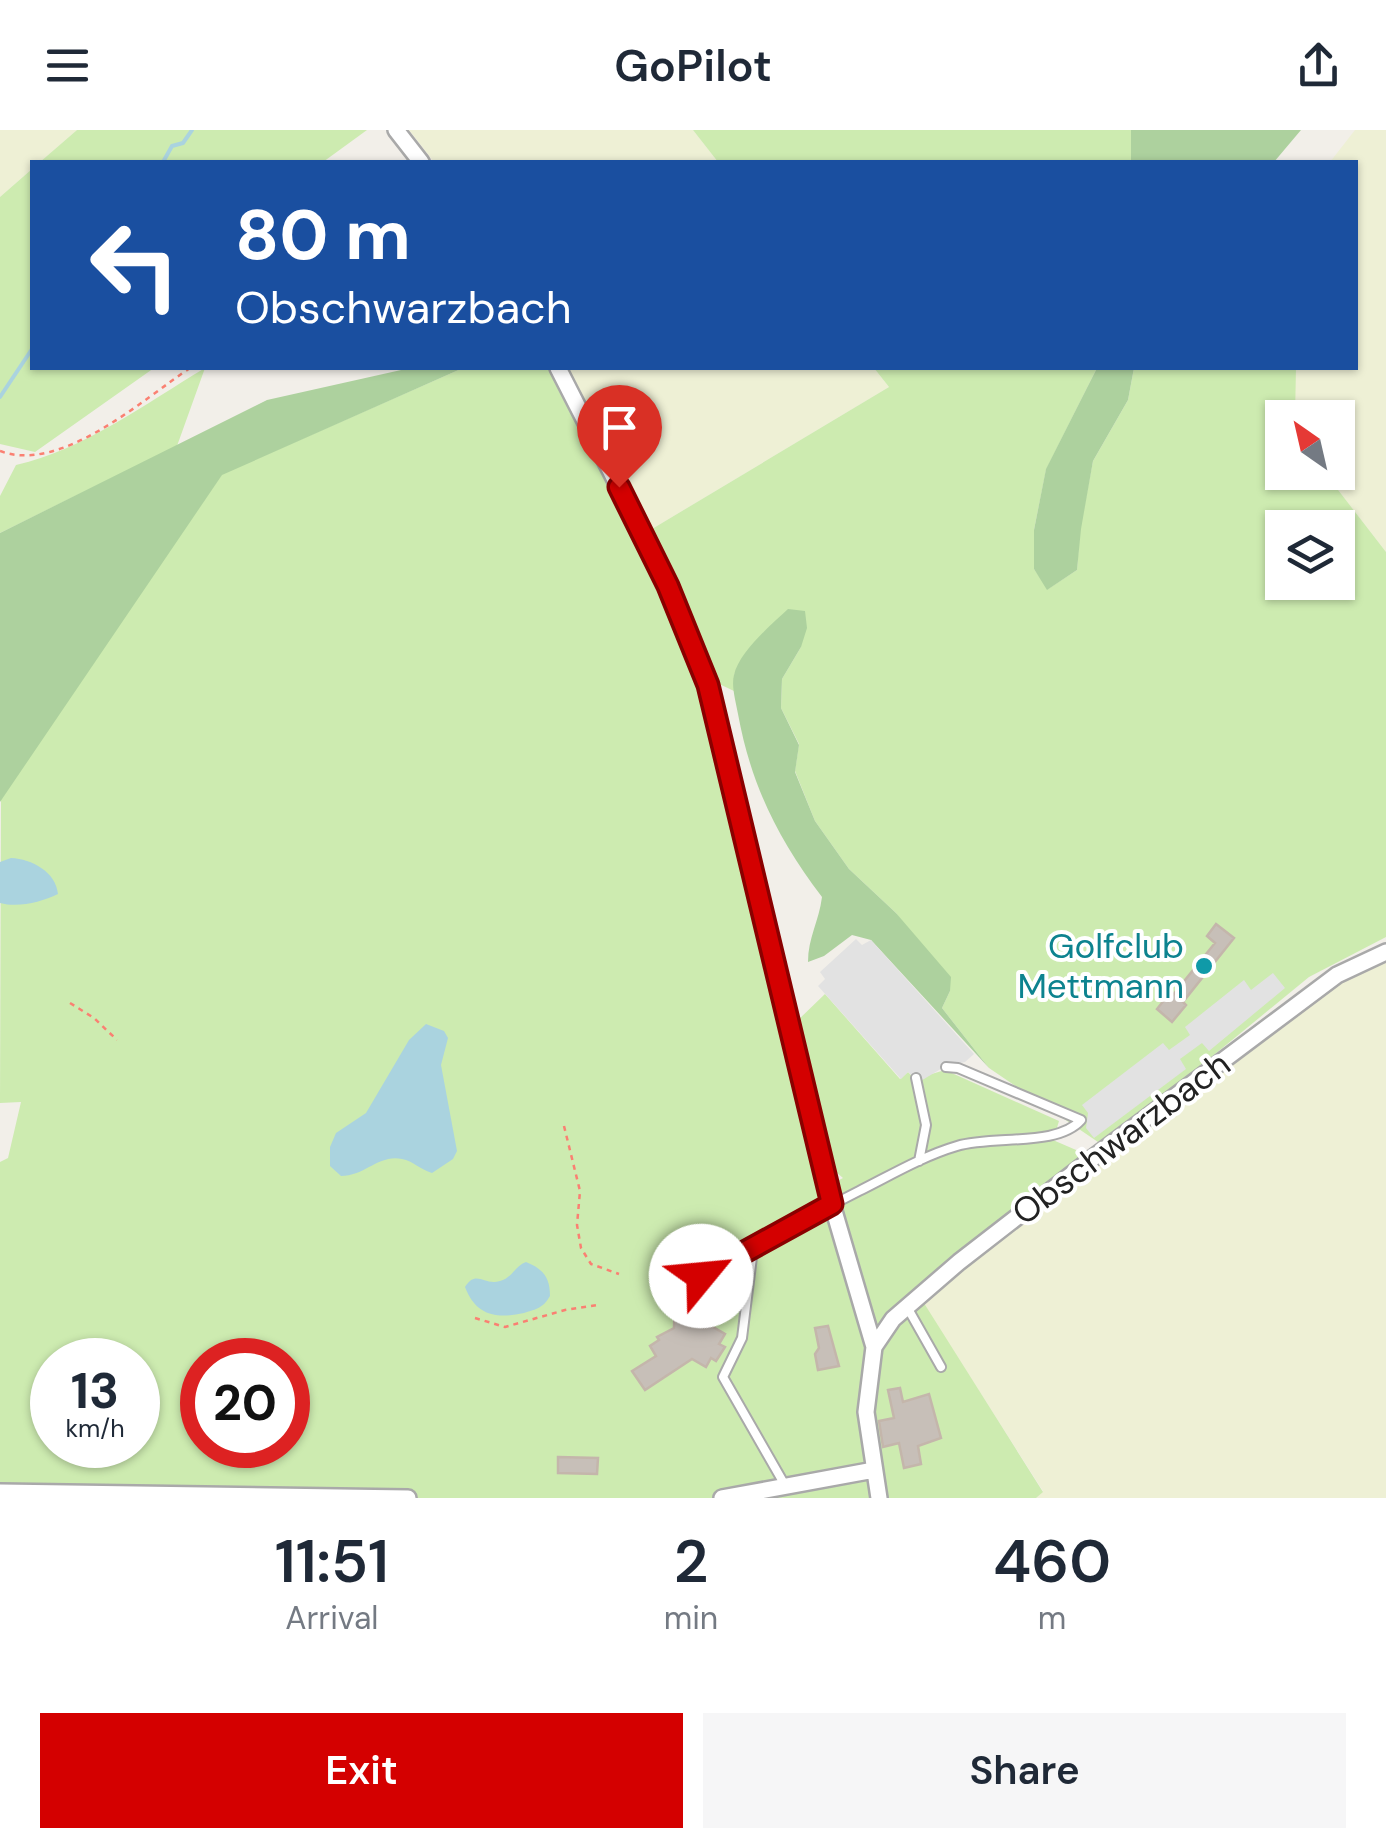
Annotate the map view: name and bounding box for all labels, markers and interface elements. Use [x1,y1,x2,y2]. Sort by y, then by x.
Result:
text: GoPilot [614,36,772,95]
icon: menu [40,38,95,93]
icon: share [1291,38,1346,93]
text: 80 m [235,190,411,281]
icon: left [70,200,200,330]
text: Obschwarzbach [235,278,572,337]
pin [577,385,662,488]
icon: arrive [592,400,647,455]
north arrow [1265,400,1355,490]
map controls [1265,400,1355,600]
button: layers [1265,510,1355,600]
place label: Golfclub Mettmann [1017,923,1184,1009]
marker: Golfclub Mettmann [1193,955,1215,977]
street label: Obschwarzbach [1003,1041,1239,1235]
position arrow [649,1224,753,1328]
speed limit sign: 20 [180,1338,310,1468]
text: 13 [71,1358,119,1424]
text: km/h [65,1412,125,1445]
text: 11:51 [275,1522,389,1601]
text: 2 [674,1522,708,1601]
text: 460 [993,1522,1111,1601]
text: Arrival [285,1597,378,1639]
text: min [664,1597,718,1639]
text: m [1038,1597,1066,1639]
button: Exit [40,1713,683,1828]
button: Share [703,1713,1346,1828]

